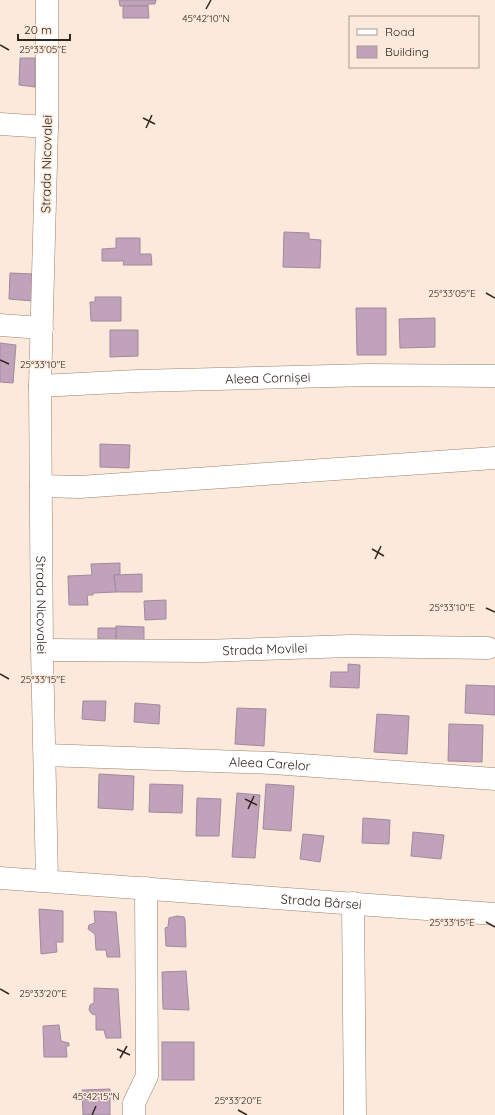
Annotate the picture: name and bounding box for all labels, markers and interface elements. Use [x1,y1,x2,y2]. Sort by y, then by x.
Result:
text: 45°42'10"N [182,12,230,25]
scale bar [18,16,70,42]
legend [349,16,479,68]
text: 20 m [24,22,52,37]
text: Road [385,24,415,39]
text: 25°33'05"E [19,43,67,56]
text: Building [385,44,429,59]
street label: Strada Nicovalei [37,115,55,213]
text: 25°33'05"E [428,287,476,300]
text: 25°33'10"E [20,358,66,371]
street label: Aleea Cornișei [225,369,311,387]
street label: Strada Nicovalei [33,556,50,654]
text: 25°33'10"E [429,601,475,614]
street label: Strada Movilei [222,639,308,658]
text: 25°33'15"E [20,673,66,686]
street label: Aleea Carelor [229,753,311,774]
street label: Strada Bârsei [280,890,362,912]
text: 25°33'15"E [429,916,475,929]
text: 25°33'20"E [19,987,67,1000]
text: 45°42'15"N [72,1090,120,1103]
text: 25°33'20"E [214,1094,262,1107]

